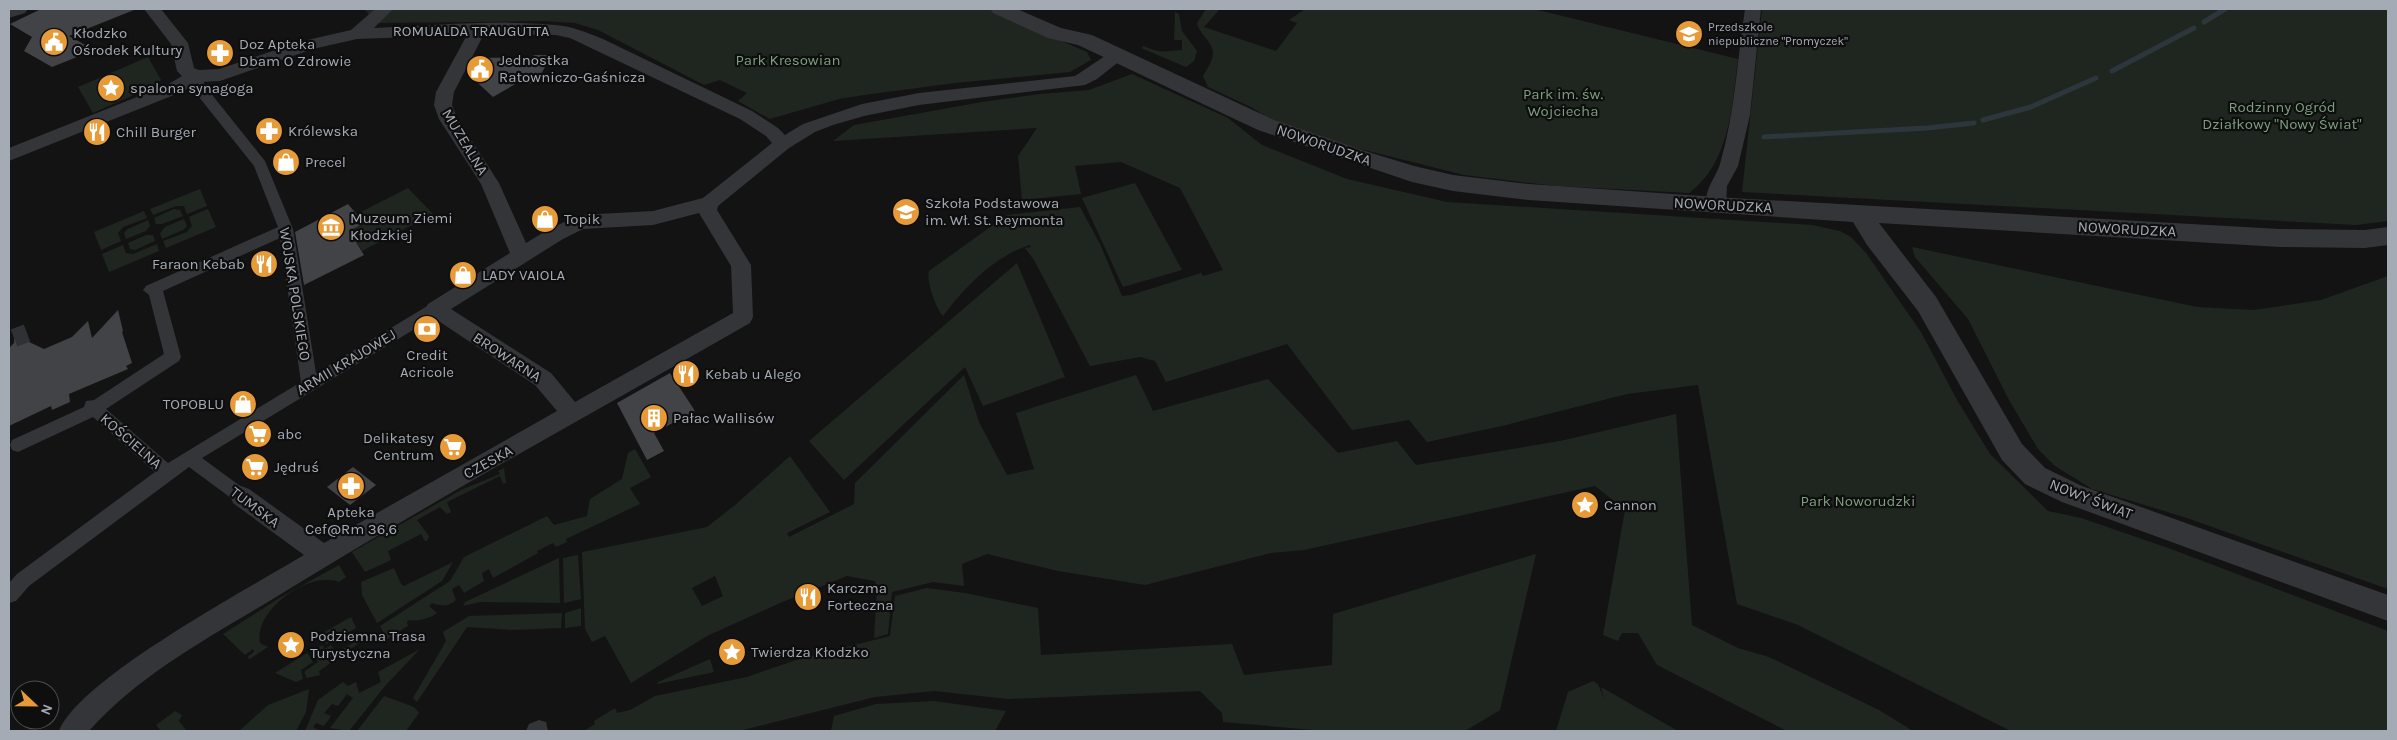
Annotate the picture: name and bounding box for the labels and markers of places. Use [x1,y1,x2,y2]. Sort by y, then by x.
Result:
school or university icon: Przedszkole niepubliczne "Promyczek" [1674,19,1704,49]
place label: Przedszkole niepubliczne "Promyczek" [1708,20,1848,48]
place label: Kłodzko Ośrodek Kultury [73,24,182,59]
public building icon: Kłodzko Ośrodek Kultury [39,27,69,57]
place label: Doz Apteka Dbam O Zdrowie [239,35,351,70]
pharmacy icon: Doz Apteka Dbam O Zdrowie [205,38,235,68]
place label: Jednostka Ratowniczo-Gaśnicza [499,51,645,86]
public building icon: Jednostka Ratowniczo-Gaśnicza [465,54,495,84]
place icon: spalona synagoga [96,73,126,103]
place label: spalona synagoga [130,79,253,97]
pharmacy icon: Królewska [254,116,284,146]
restaurant icon: Chill Burger [82,117,112,147]
place label: Królewska [288,122,358,140]
place label: Chill Burger [116,123,196,141]
shop icon: Precel [271,147,301,177]
place label: Precel [305,153,346,171]
place label: Szkoła Podstawowa im. Wł. St. Reymonta [925,194,1064,229]
school or university icon: Szkoła Podstawowa im. Wł. St. Reymonta [891,197,921,227]
shop icon: Topik [530,204,560,234]
place label: Muzeum Ziemi Kłodzkiej [350,209,453,244]
place label: Topik [564,210,600,228]
museum icon: Muzeum Ziemi Kłodzkiej [316,212,346,242]
restaurant icon: Faraon Kebab [249,249,279,279]
place label: Faraon Kebab [152,255,245,273]
shop icon: LADY VAIOLA [448,260,478,290]
place label: LADY VAIOLA [482,266,565,284]
bank icon: Credit Acricole [412,314,442,344]
place label: Credit Acricole [400,346,454,381]
restaurant icon: Kebab u Alego [671,359,701,389]
place label: Kebab u Alego [705,365,801,383]
shop icon: TOPOBLU [228,389,258,419]
place label: TOPOBLU [163,395,224,413]
building icon: Pałac Wallisów [639,403,669,433]
place label: Pałac Wallisów [673,409,774,427]
supermarket icon: abc [243,419,273,449]
place label: abc [277,425,302,443]
place label: Delikatesy Centrum [363,429,434,464]
supermarket icon: Delikatesy Centrum [438,432,468,462]
supermarket icon: Jędruś [240,452,270,482]
place label: Jędruś [274,458,319,476]
pharmacy icon: Apteka Cef@Rm 36,6 [336,471,366,501]
place icon: Cannon [1570,490,1600,520]
place label: Cannon [1604,496,1657,514]
place label: Apteka Cef@Rm 36,6 [305,503,397,538]
place label: Karczma Forteczna [827,579,894,614]
restaurant icon: Karczma Forteczna [793,582,823,612]
place label: Podziemna Trasa Turystyczna [310,627,426,662]
place icon: Podziemna Trasa Turystyczna [276,630,306,660]
place icon: Twierdza Kłodzko [717,637,747,667]
place label: Twierdza Kłodzko [751,643,869,661]

